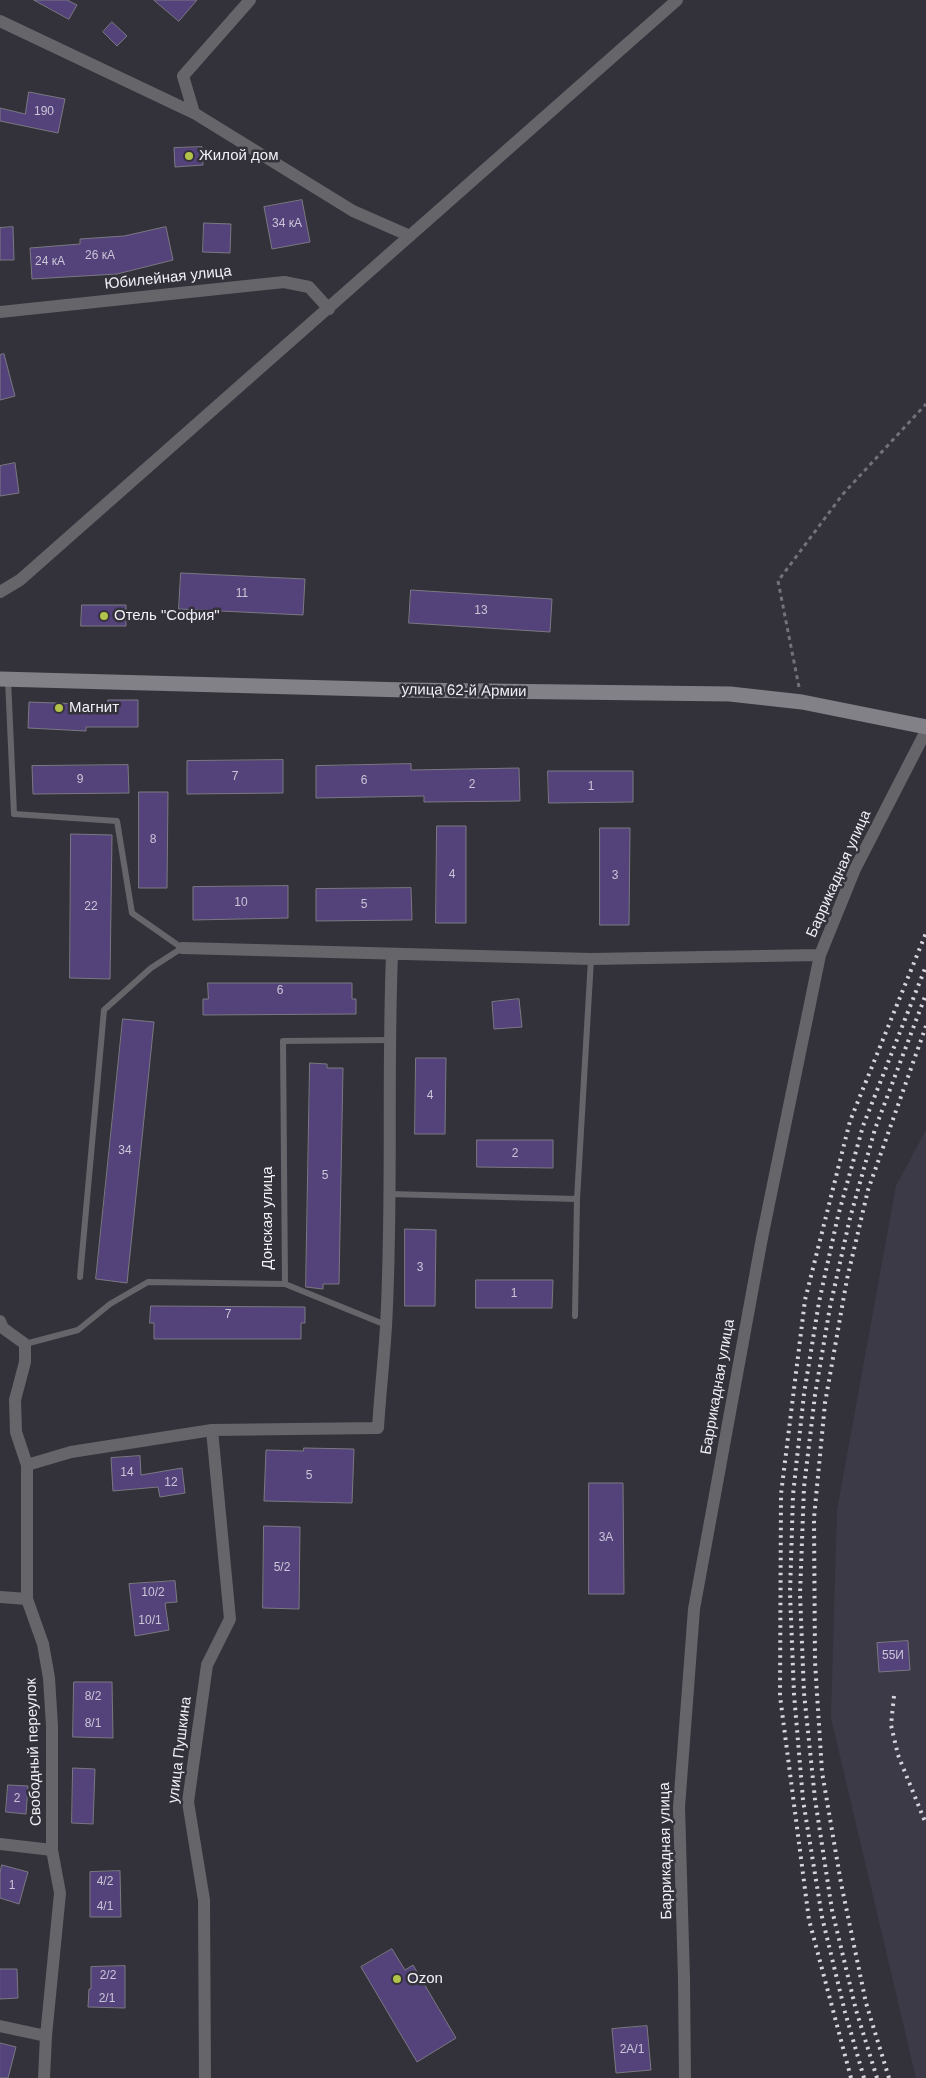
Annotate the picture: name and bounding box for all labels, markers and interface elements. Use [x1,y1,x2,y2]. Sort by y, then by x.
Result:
house number: 190 [34,105,54,119]
place label: Жилой дом [199,147,278,165]
marker: Жилой дом [183,150,195,162]
house number: 34 кА [272,217,302,231]
house number: 26 кА [85,249,115,263]
house number: 24 кА [35,255,65,269]
street label: Юбилейная улица [104,262,232,294]
house number: 11 [236,587,248,601]
house number: 13 [474,604,488,618]
place label: Отель "София" [114,607,220,625]
marker: Отель "София" [98,610,110,622]
street label: улица 62-й Армии [401,681,527,701]
place label: Магнит [69,699,119,717]
marker: Магнит [53,702,65,714]
house number: 7 [232,770,238,784]
house number: 9 [77,773,83,787]
house number: 6 [361,774,367,788]
house number: 2 [469,778,475,792]
house number: 1 [588,780,594,794]
street label: Баррикадная улица [803,808,875,940]
house number: 8 [150,833,156,847]
house number: 4 [449,868,455,882]
house number: 3 [612,869,618,883]
house number: 10 [234,896,248,910]
house number: 5 [361,898,367,912]
house number: 22 [84,900,98,914]
house number: 6 [277,984,283,998]
house number: 4 [427,1089,433,1103]
house number: 34 [118,1144,132,1158]
house number: 2 [512,1147,518,1161]
street label: Донская улица [259,1166,277,1270]
house number: 5 [322,1169,328,1183]
house number: 3 [417,1261,423,1275]
house number: 1 [511,1287,517,1301]
house number: 7 [225,1308,231,1322]
street label: Баррикадная улица [697,1318,739,1456]
house number: 14 [120,1466,134,1480]
house number: 5 [306,1469,312,1483]
house number: 12 [164,1476,178,1490]
house number: 3А [599,1531,613,1545]
house number: 5/2 [274,1561,290,1575]
house number: 10/2 [141,1586,165,1600]
house number: 10/1 [138,1614,162,1628]
house number: 55И [882,1649,904,1663]
street label: Свободный переулок [22,1678,46,1826]
house number: 8/2 [85,1690,101,1704]
street label: улица Пушкина [165,1696,195,1804]
house number: 8/1 [85,1717,101,1731]
street label: Баррикадная улица [656,1782,676,1920]
house number: 2 [14,1792,20,1806]
house number: 4/2 [97,1875,113,1889]
house number: 1 [9,1879,15,1893]
house number: 4/1 [97,1900,113,1914]
house number: 2/2 [100,1969,116,1983]
place label: Ozon [407,1970,443,1988]
marker: Ozon [391,1973,403,1985]
house number: 2/1 [99,1992,115,2006]
house number: 2А/1 [620,2043,644,2057]

